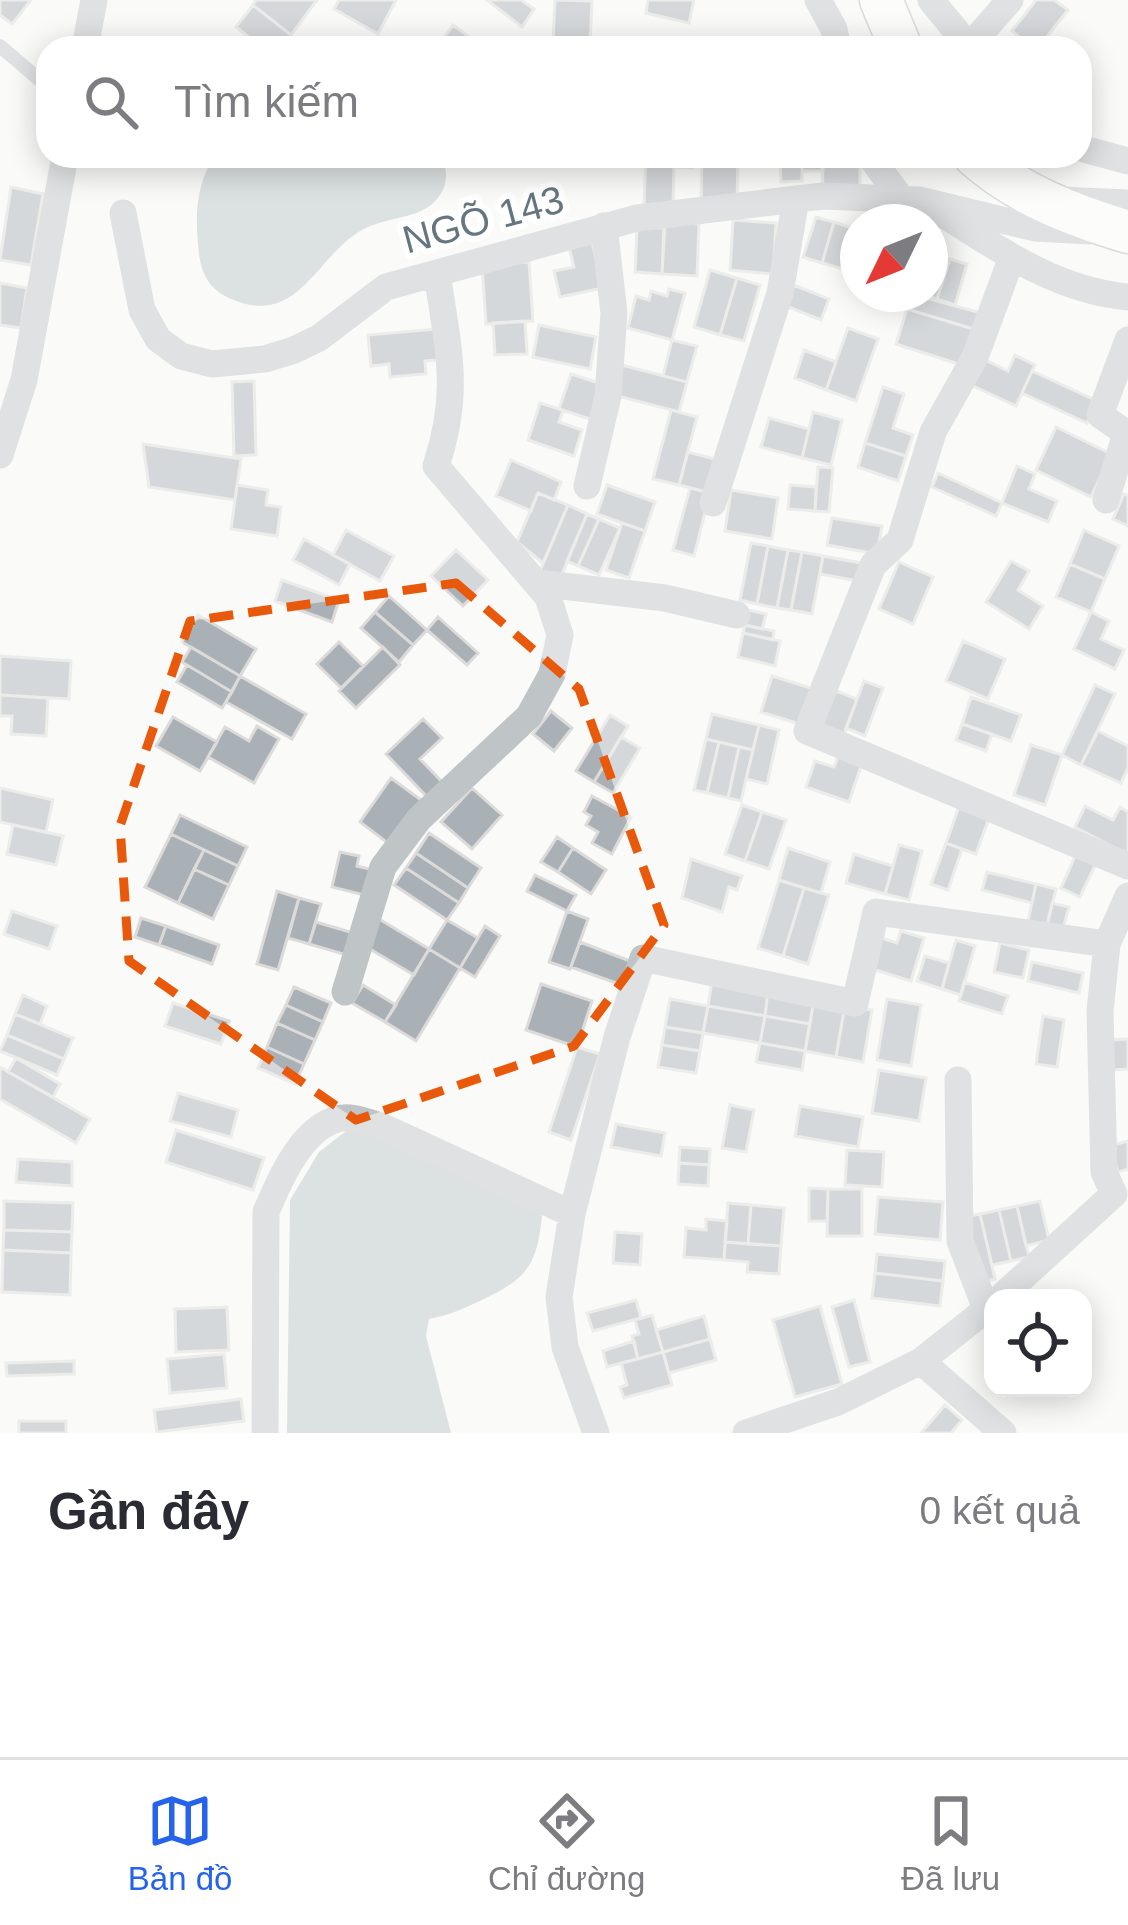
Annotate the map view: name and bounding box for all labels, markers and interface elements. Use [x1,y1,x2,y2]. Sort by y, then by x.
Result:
search box [36,36,1092,168]
icon: search [78,69,144,135]
text: Tìm kiếm [174,76,359,127]
street label: NGÕ 143 [398,177,568,262]
north arrow [840,204,948,312]
map controls [984,1289,1092,1397]
button: locate [984,1289,1092,1397]
text: Gần đây [48,1483,249,1540]
text: 0 kết quả [920,1489,1080,1532]
tab: Bản đồ [128,1788,232,1898]
tab: Chỉ đường [488,1788,645,1898]
tab: Đã lưu [901,1788,1000,1898]

